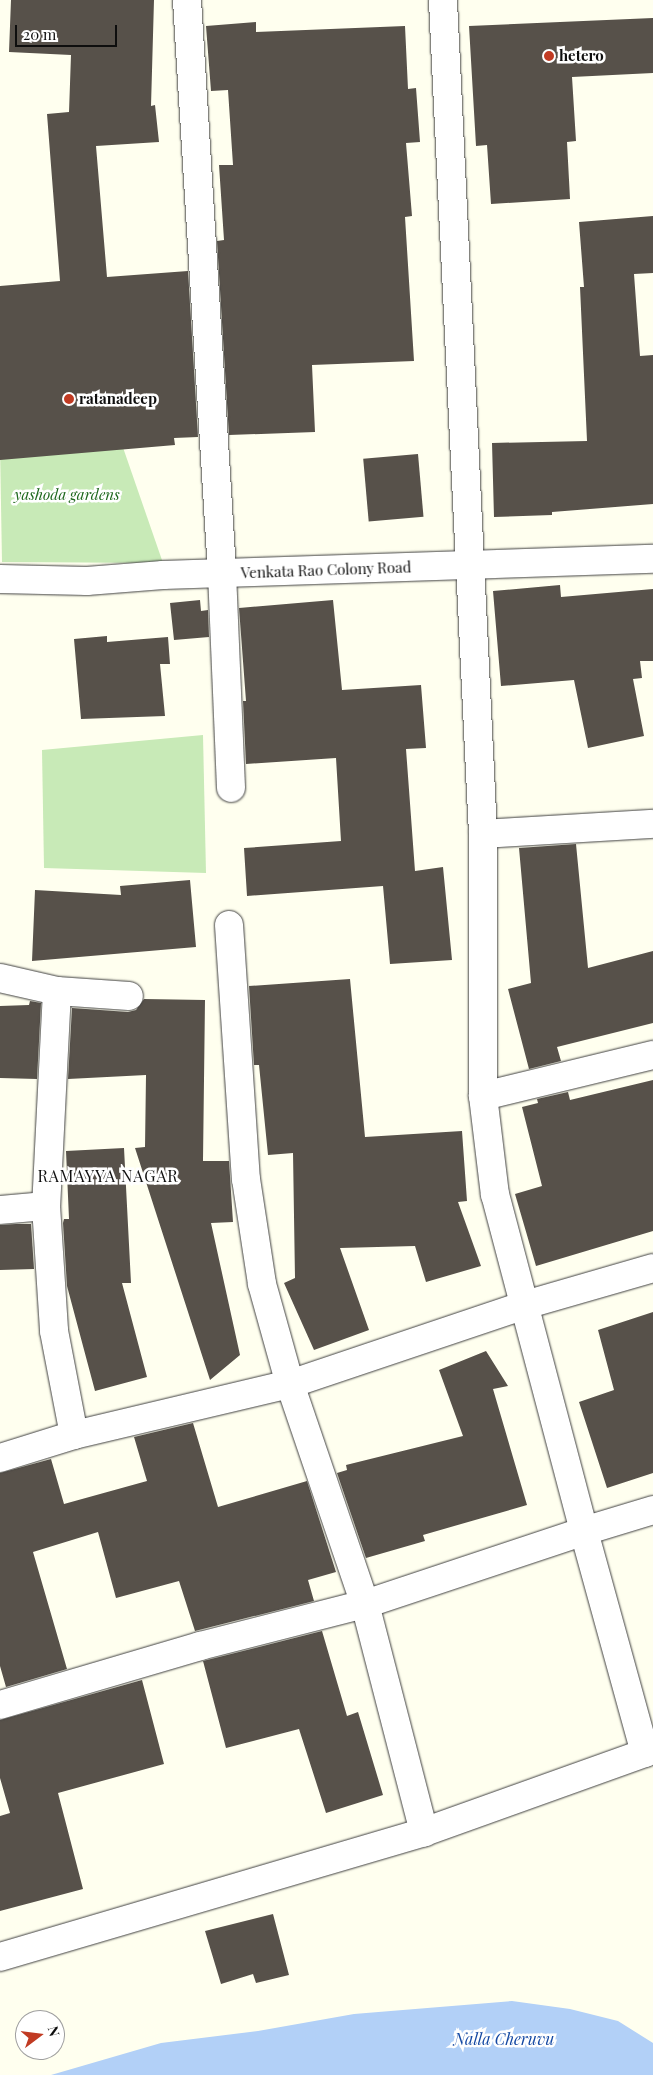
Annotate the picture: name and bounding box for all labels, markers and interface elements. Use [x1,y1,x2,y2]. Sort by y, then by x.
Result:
scale bar [18,15,120,47]
text: 20 m [23,24,56,44]
place label: hetero [559,47,604,65]
marker: hetero [543,50,555,62]
place label: ratanadeep [79,390,157,408]
marker: ratanadeep [63,393,75,405]
park label: yashoda gardens [14,486,120,504]
street label: Venkata Rao Colony Road [240,558,412,582]
district label: RAMAYYA NAGAR [36,1166,180,1186]
north arrow [15,2010,65,2060]
text: N [44,2024,64,2039]
water label: Nalla Cheruvu [454,2029,554,2049]

